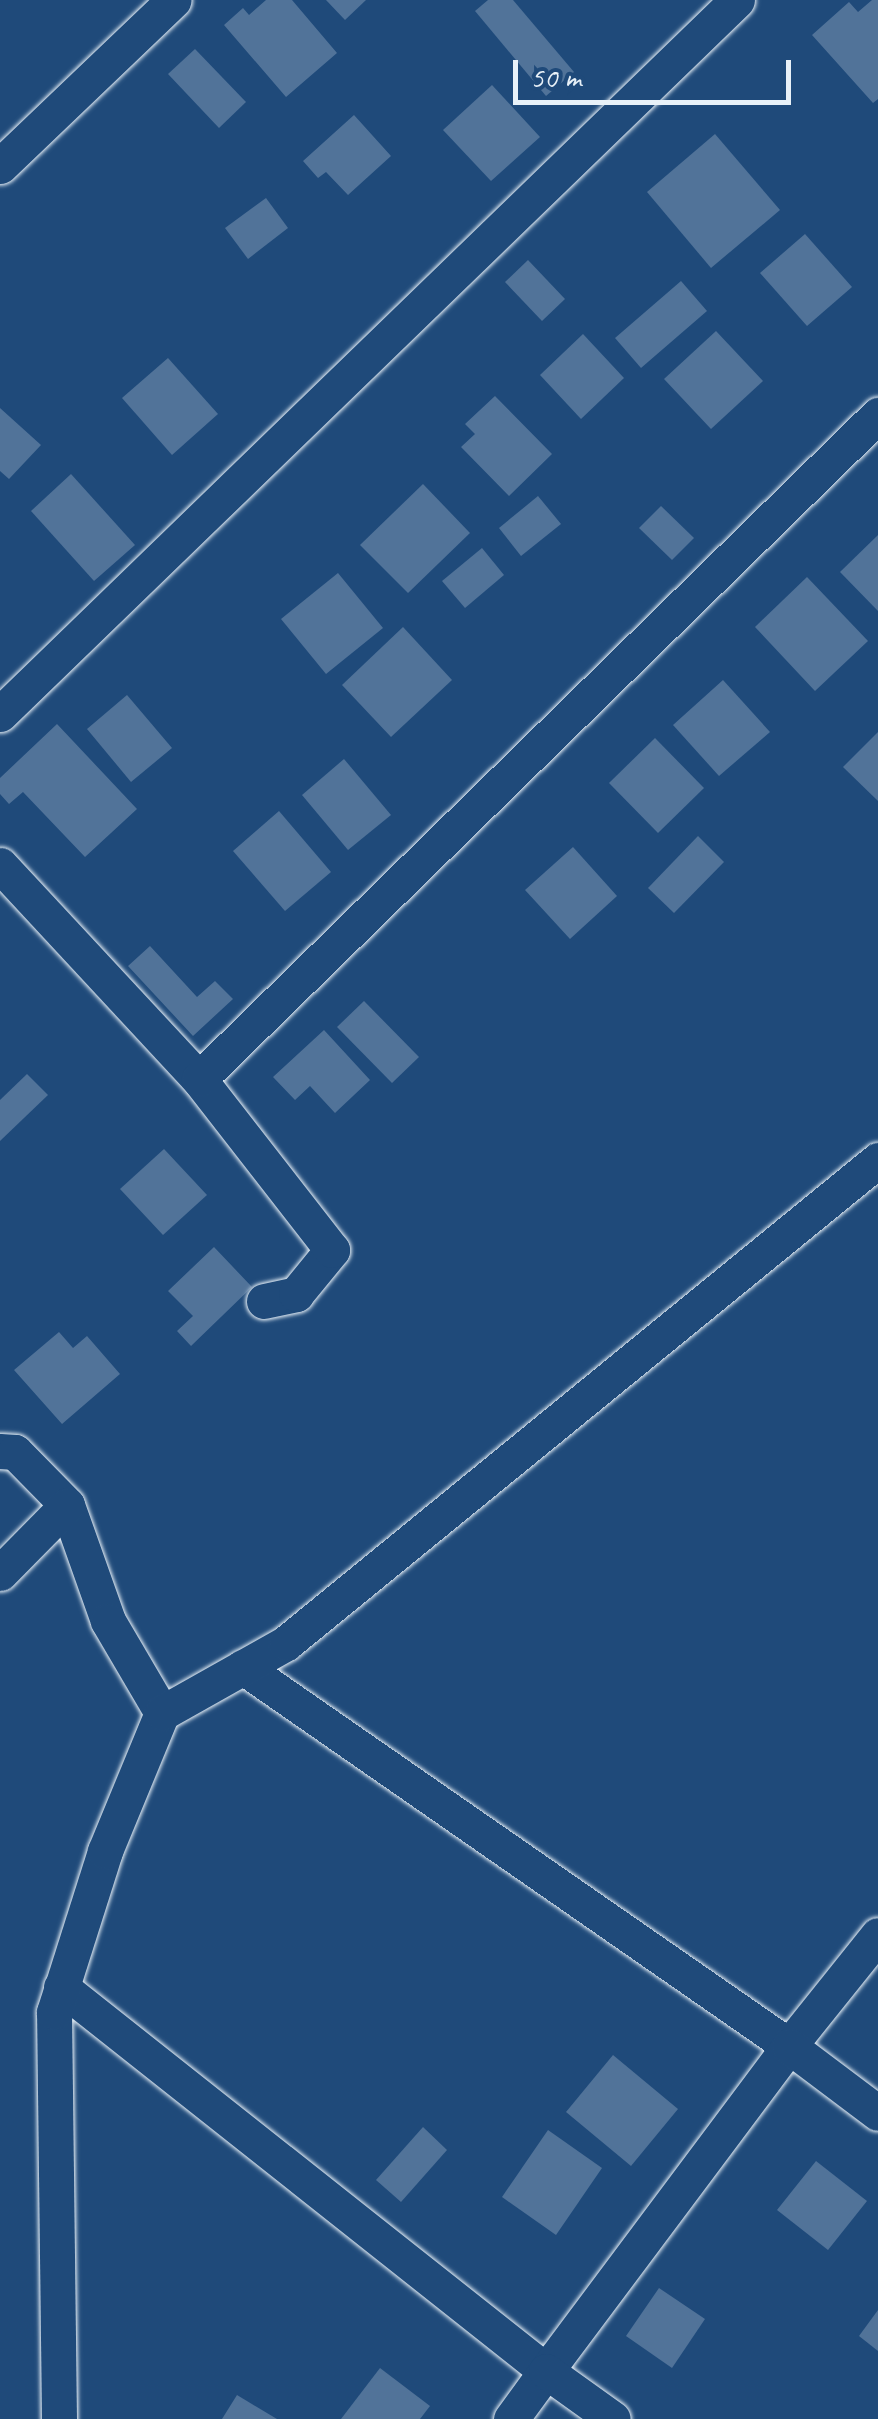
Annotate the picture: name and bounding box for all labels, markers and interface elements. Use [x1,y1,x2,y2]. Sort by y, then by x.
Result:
scale bar [518,40,796,102]
text: 50 m [530,58,581,96]

